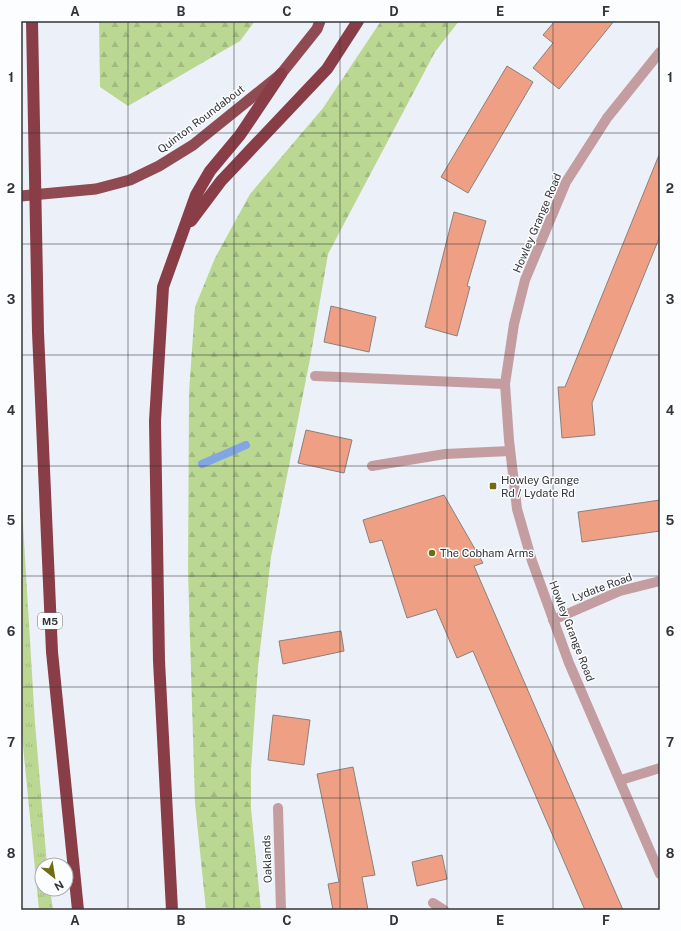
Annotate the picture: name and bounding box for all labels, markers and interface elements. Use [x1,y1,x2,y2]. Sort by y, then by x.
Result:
text: A [70,4,80,19]
text: B [177,4,186,19]
text: C [282,4,292,19]
text: D [389,4,399,19]
text: E [496,4,504,19]
text: F [602,4,610,19]
text: 1 [8,70,14,85]
text: 1 [667,70,673,85]
street label: Quinton Roundabout [155,83,247,155]
street label: Howley Grange Road [511,171,563,275]
text: 2 [7,181,15,196]
text: 2 [666,181,674,196]
text: 3 [7,292,16,307]
text: 3 [666,292,675,307]
text: 4 [7,403,16,418]
text: 4 [666,403,675,418]
place label: Howley Grange Rd / Lydate Rd [501,474,579,499]
marker: Howley Grange Rd / Lydate Rd [488,481,498,491]
text: 5 [7,513,16,528]
text: 5 [666,513,675,528]
place label: The Cobham Arms [440,547,534,559]
marker: The Cobham Arms [427,548,437,558]
street label: Lydate Road [570,571,634,603]
street label: Howley Grange Road [547,579,597,683]
road number: M5 [38,613,62,629]
text: 6 [7,624,16,639]
text: 6 [666,624,675,639]
text: 7 [7,735,15,750]
text: 7 [666,735,674,750]
street label: Oaklands [260,834,274,883]
text: 8 [7,846,16,861]
text: 8 [666,846,675,861]
north arrow [34,857,74,897]
text: N [52,878,66,893]
text: A [70,913,80,928]
text: B [177,913,186,928]
text: C [282,913,292,928]
text: D [389,913,399,928]
text: E [496,913,504,928]
text: F [602,913,610,928]

